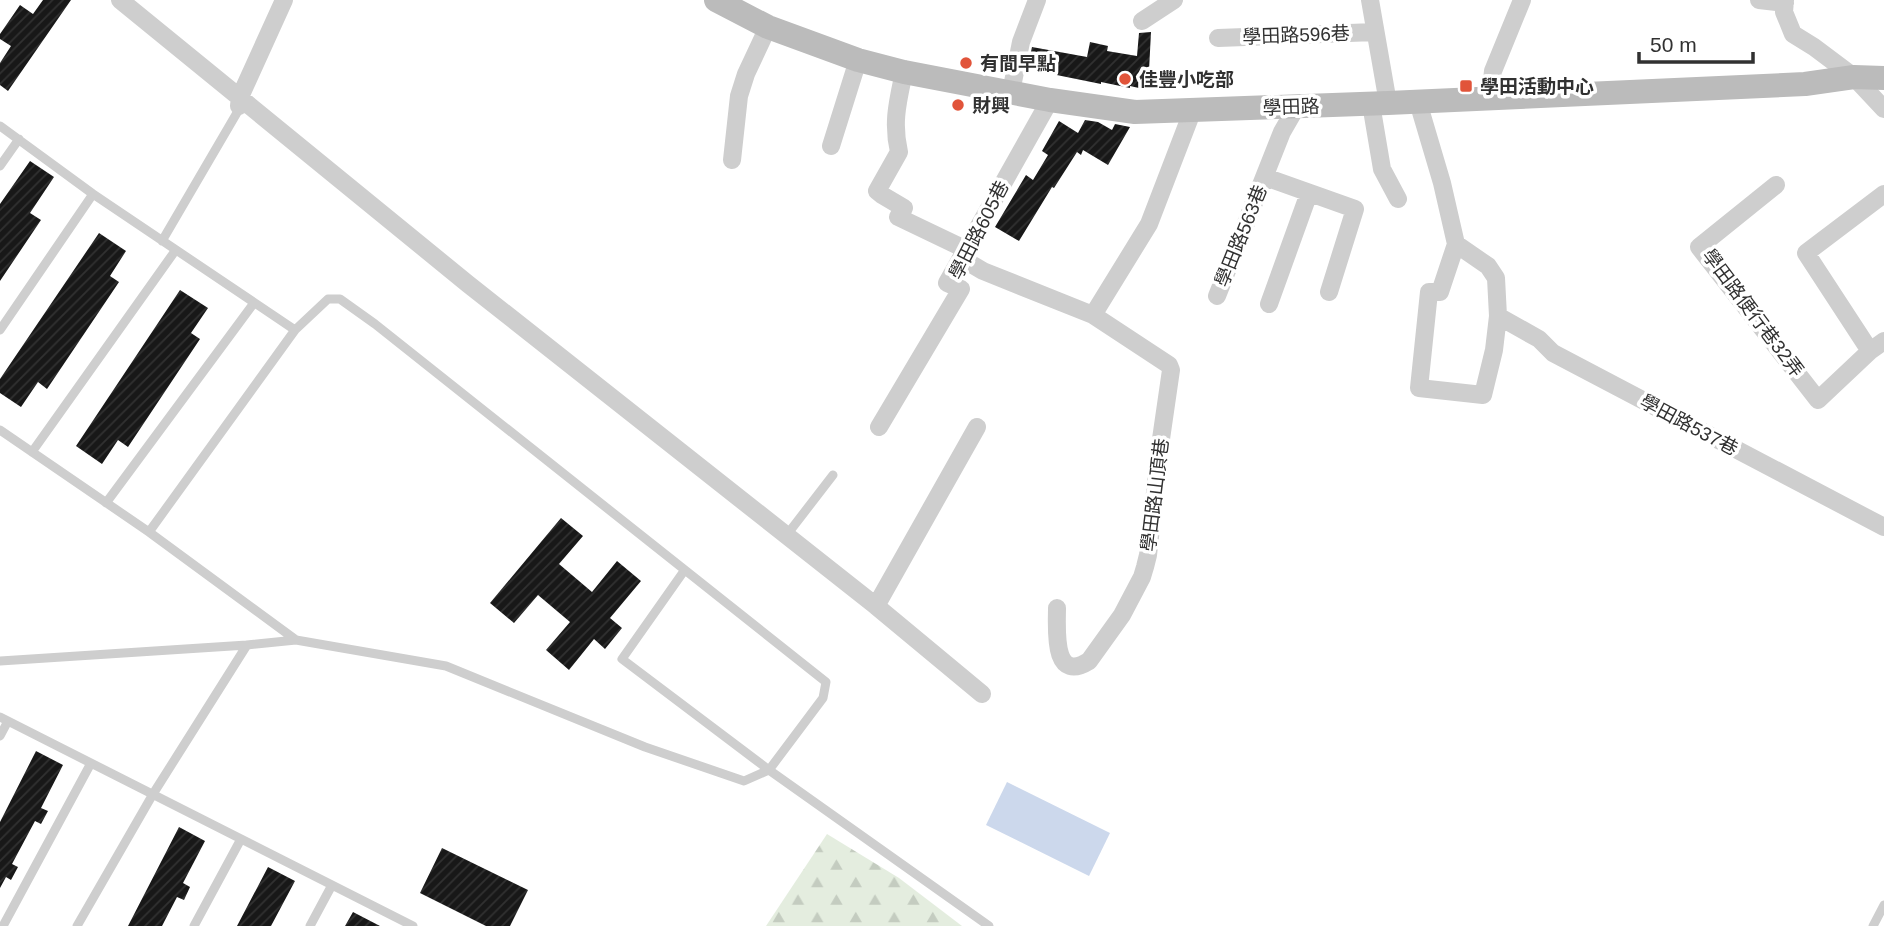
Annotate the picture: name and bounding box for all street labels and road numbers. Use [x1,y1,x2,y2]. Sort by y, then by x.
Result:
street label: 學田路596巷 [1242,23,1350,47]
street label: 學田路 [1262,96,1320,118]
street label: 學田路605巷 [945,177,1013,283]
street label: 學田路563巷 [1211,182,1271,290]
street label: 學田路便行巷32弄 [1698,245,1808,381]
street label: 學田路537巷 [1637,390,1741,460]
street label: 學田路山頂巷 [1138,437,1172,553]

